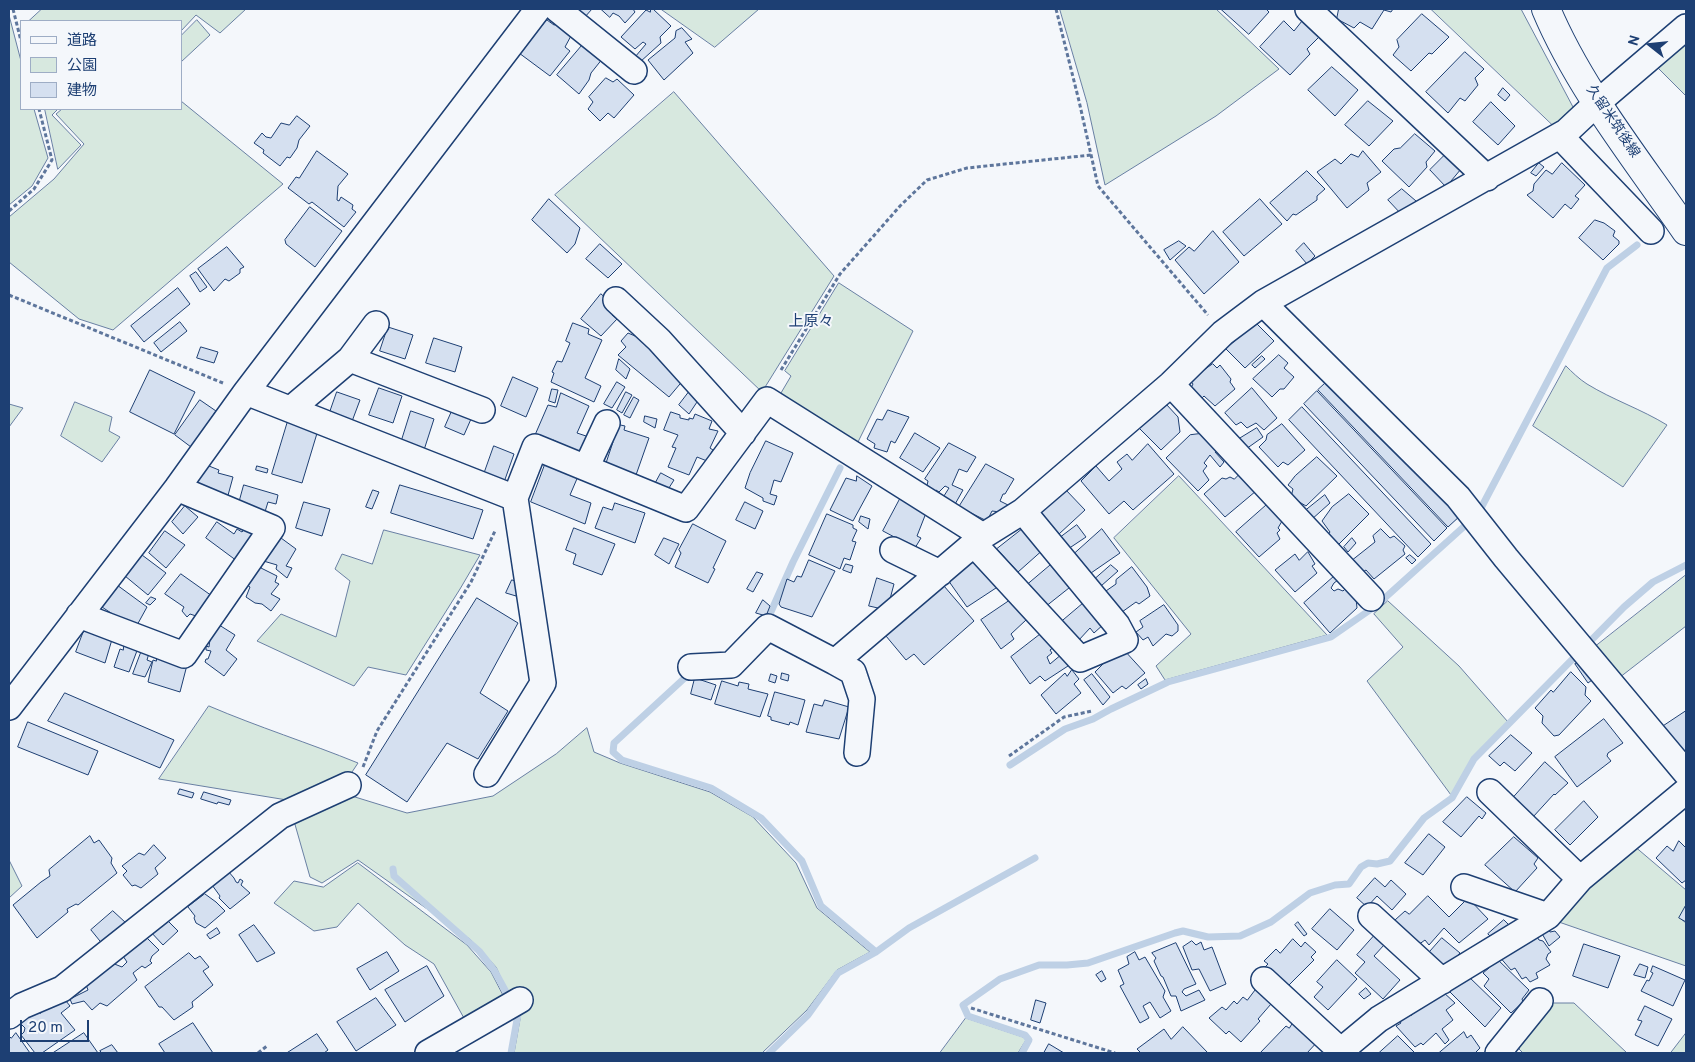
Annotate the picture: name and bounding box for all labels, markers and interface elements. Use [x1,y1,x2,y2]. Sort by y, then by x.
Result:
legend [20,20,182,110]
north arrow [1625,20,1675,70]
text: 道路 [67,32,97,51]
text: N [1626,34,1645,48]
text: 公園 [67,57,97,76]
text: 建物 [67,82,97,101]
street label: 久留米筑後線 [1582,82,1642,162]
district label: 上原々 [789,314,833,332]
scale bar [22,1010,91,1042]
text: 20 m [28,1019,63,1038]

